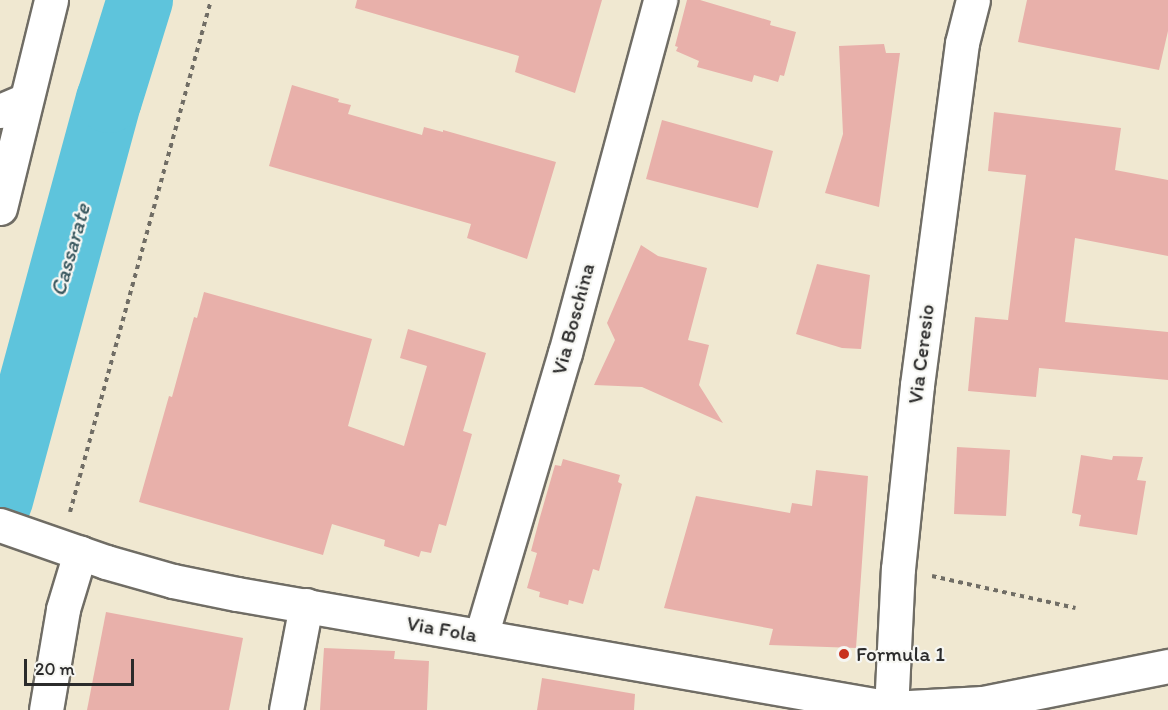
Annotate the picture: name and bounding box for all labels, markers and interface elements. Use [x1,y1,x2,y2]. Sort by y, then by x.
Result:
water label: Cassarate [44,201,96,299]
street label: Via Boschina [546,260,600,378]
street label: Via Ceresio [902,303,940,405]
street label: Via Fola [405,611,479,647]
place label: Formula 1 [856,641,945,667]
scale bar [27,647,136,685]
marker: Formula 1 [837,647,851,661]
text: 20 m [35,658,75,680]

